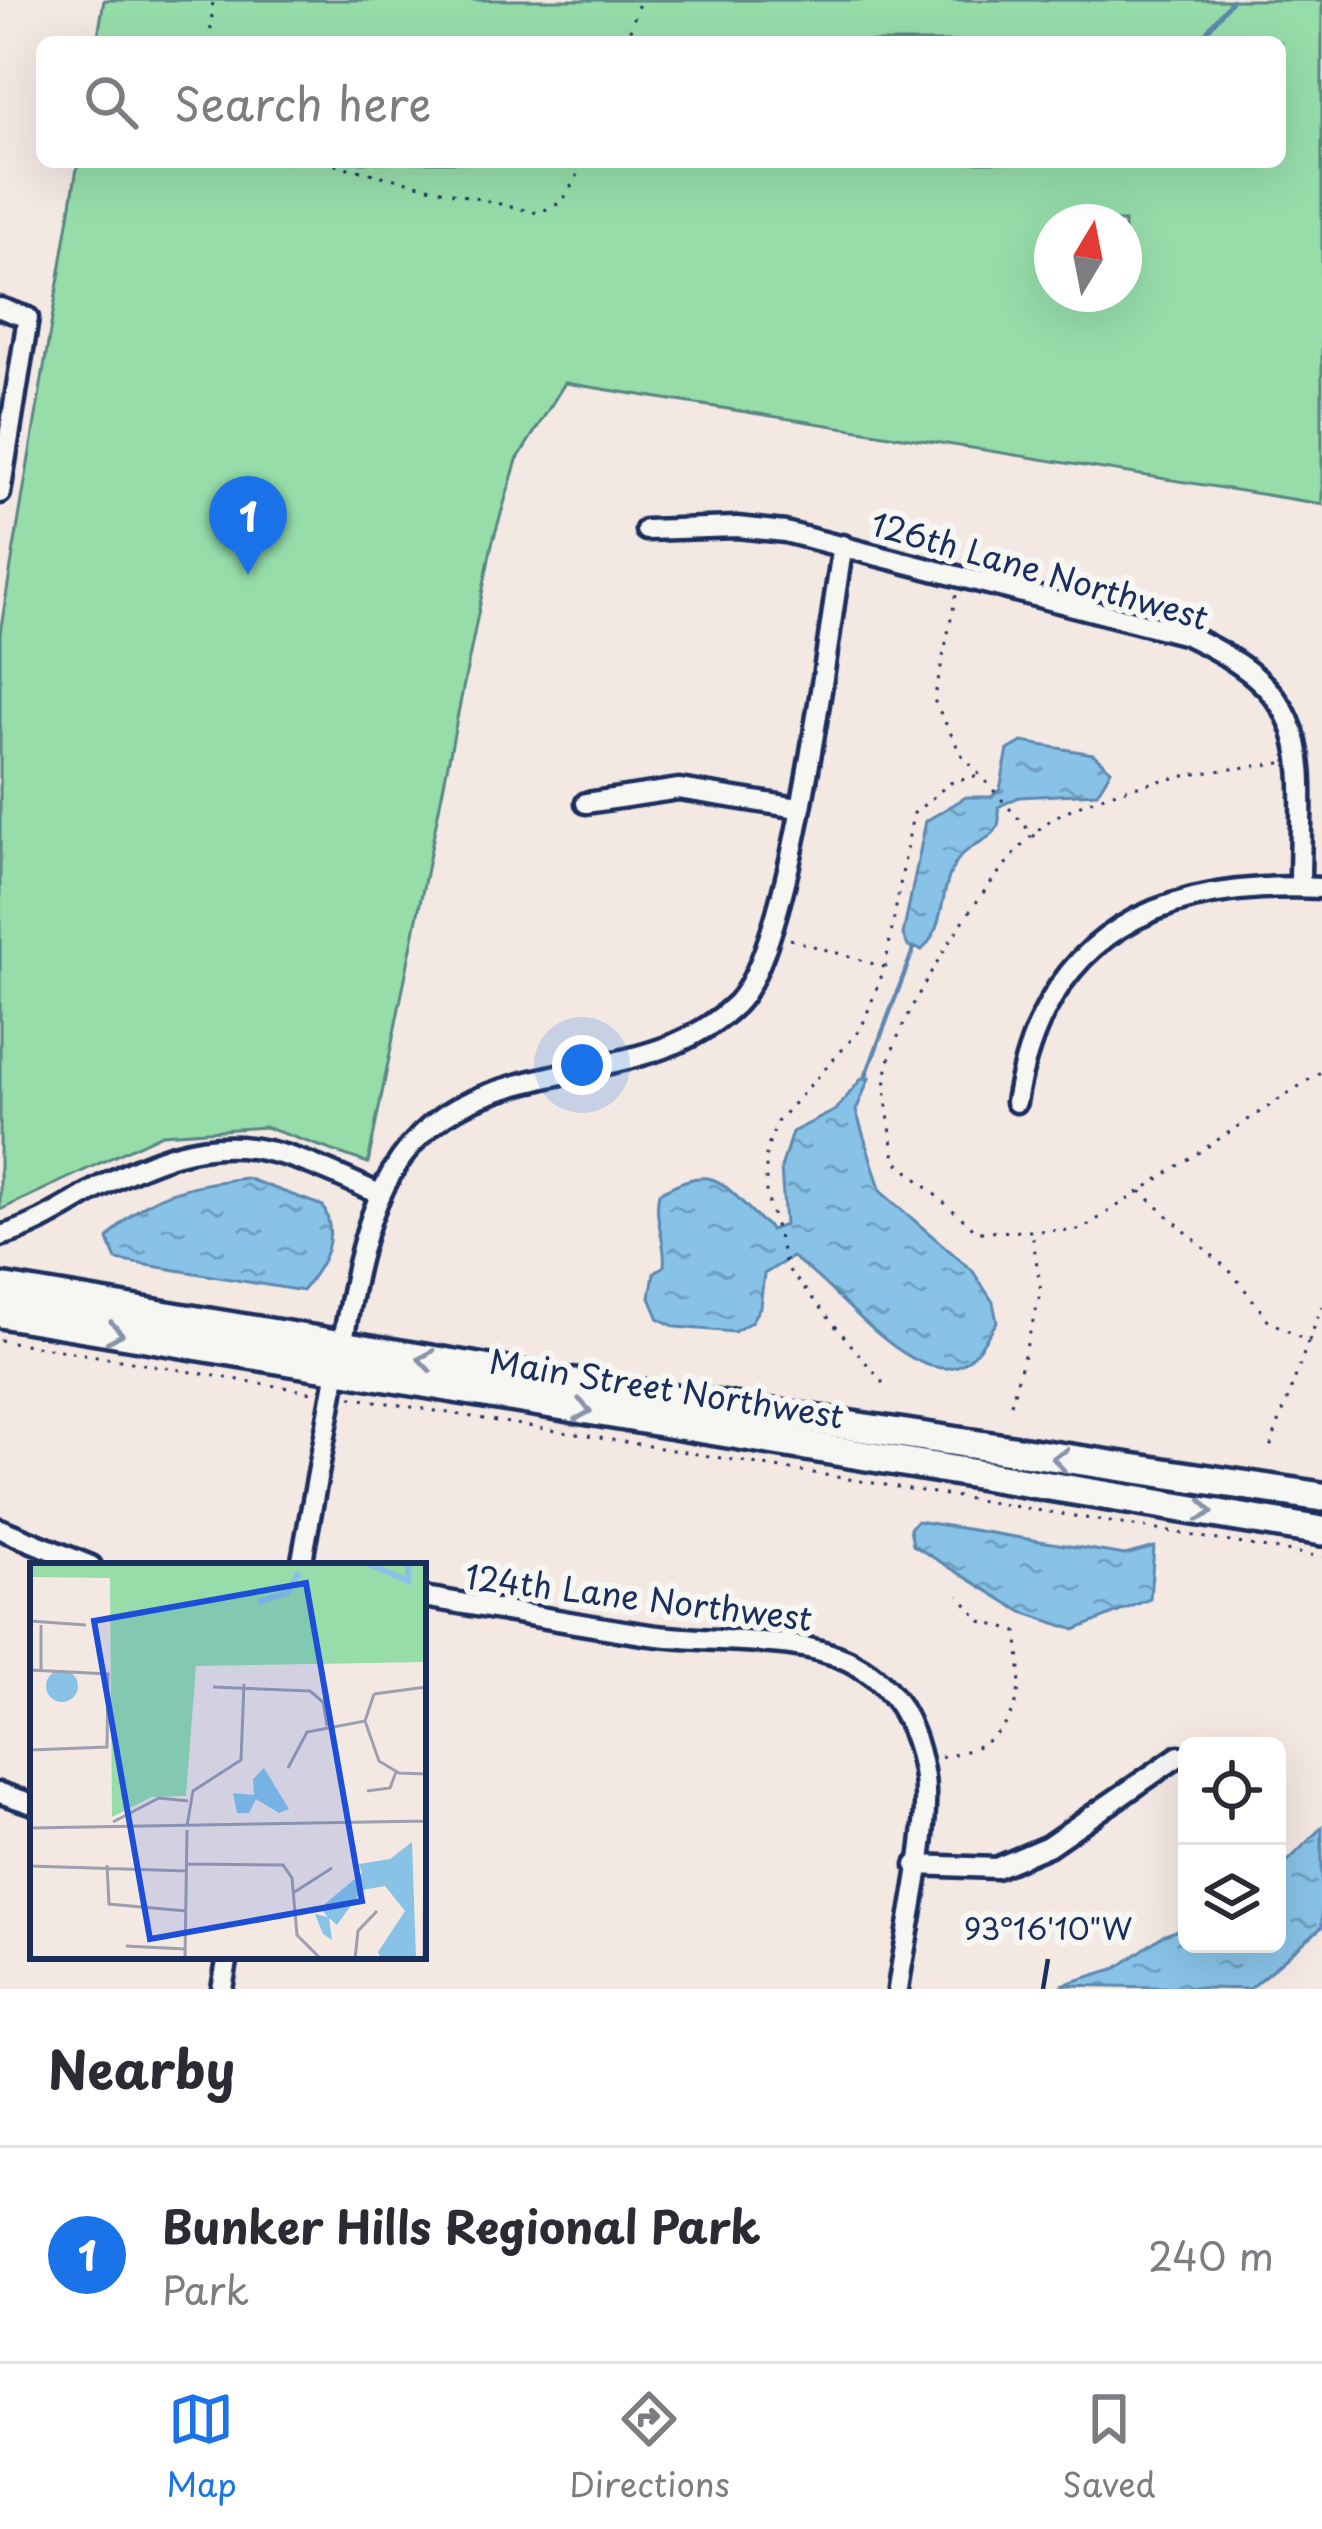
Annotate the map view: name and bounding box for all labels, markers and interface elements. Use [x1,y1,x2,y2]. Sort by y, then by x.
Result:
search box [36,36,1286,168]
text: Search here [174,68,431,136]
icon: search [78,69,144,135]
north arrow [1034,204,1142,312]
pin: 1 [209,476,287,575]
street label: 126th Lane Northwest [865,497,1215,641]
your location [552,1035,612,1095]
one-way arrow [105,1319,125,1344]
street label: Main Street Northwest [486,1334,848,1440]
one-way arrow [416,1348,436,1373]
one-way arrow [573,1397,593,1422]
one-way arrow [1050,1447,1070,1473]
one-way arrow [1195,1497,1215,1522]
street label: 124th Lane Northwest [463,1550,815,1642]
inset map [30,1563,426,1959]
map controls [1178,1737,1286,1953]
button: locate [1178,1737,1286,1845]
button: layers [1178,1845,1286,1953]
text: 93°16'10"W [964,1905,1132,1950]
text: Nearby [48,2029,235,2106]
text: Bunker Hills Regional Park [162,2191,761,2259]
text: 1 [78,2225,96,2284]
text: 240 m [1148,2225,1274,2284]
text: Park [162,2259,249,2318]
tab: Map [166,2386,237,2508]
tab: Directions [569,2386,730,2508]
tab: Saved [1062,2386,1156,2508]

